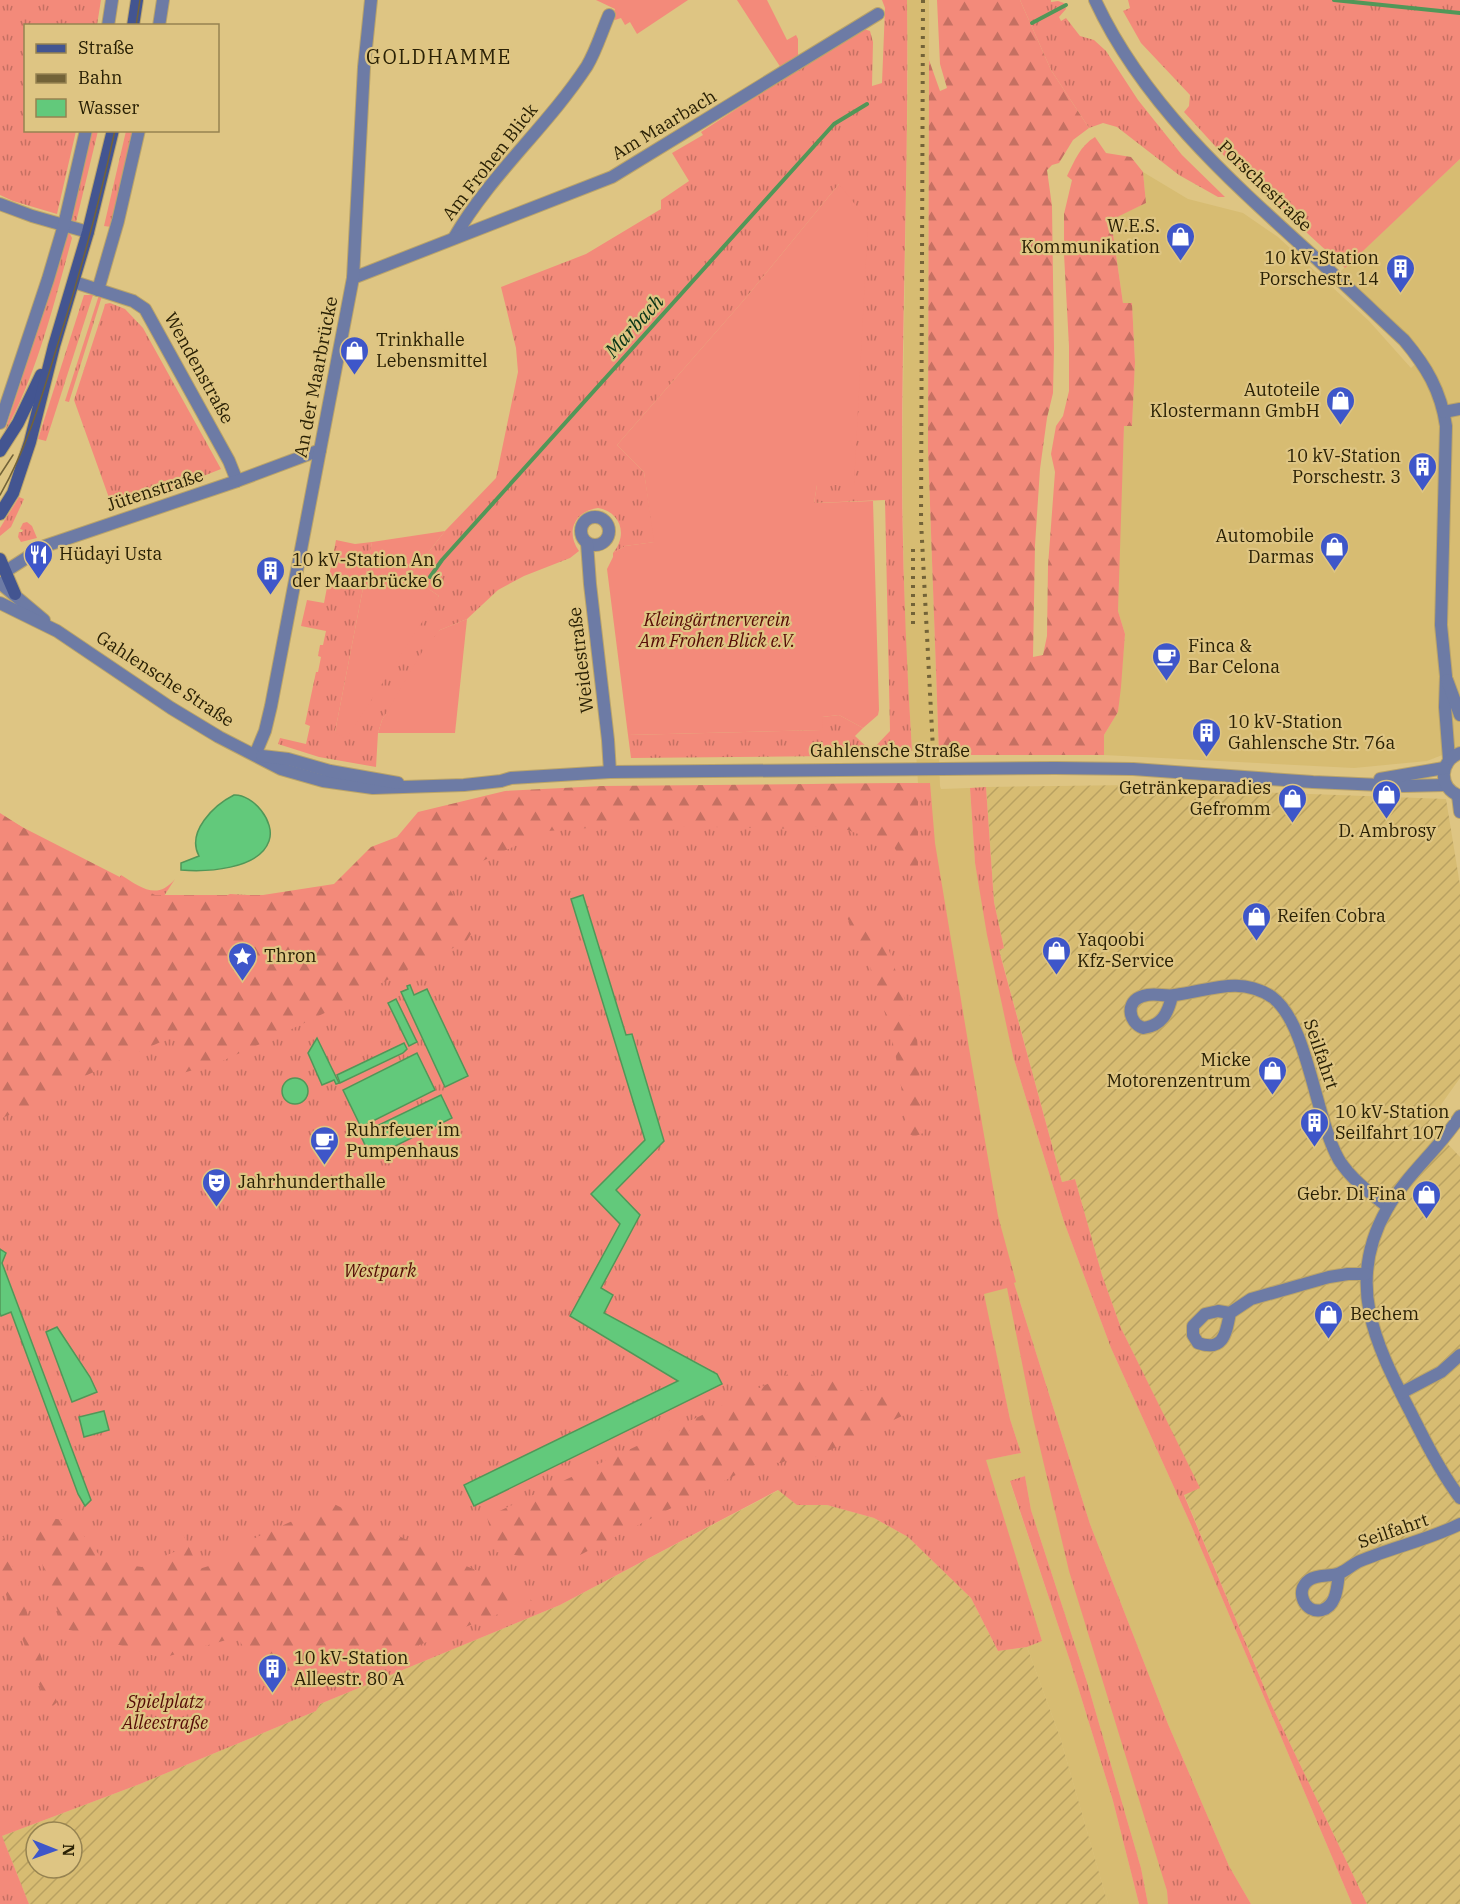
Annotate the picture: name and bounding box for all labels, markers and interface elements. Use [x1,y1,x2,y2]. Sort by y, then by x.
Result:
legend [24,24,219,132]
text: Straße [78,36,134,59]
district label: GOLDHAMME [366,43,512,70]
text: Bahn [78,66,123,89]
street label: Am Maarbach [607,84,720,165]
text: Wasser [78,96,139,119]
street label: Am Frohen Blick [437,98,543,225]
street label: Porschestraße [1213,135,1317,236]
place label: W.E.S. Kommunikation [1021,214,1160,258]
shop icon: W.E.S. Kommunikation [1165,220,1197,262]
place label: 10 kV-Station Porschestr. 14 [1259,246,1379,290]
building icon: 10 kV-Station Porschestr. 14 [1384,252,1416,294]
water label: Marbach [597,288,669,364]
street label: An der Maarbrücke [289,294,342,459]
street label: Wendenstraße [159,308,240,427]
place label: Trinkhalle Lebensmittel [376,328,488,372]
shop icon: Trinkhalle Lebensmittel [339,334,371,376]
place label: Autoteile Klostermann GmbH [1150,378,1320,422]
shop icon: Autoteile Klostermann GmbH [1325,384,1357,426]
place label: 10 kV-Station Porschestr. 3 [1286,444,1401,488]
building icon: 10 kV-Station Porschestr. 3 [1406,450,1438,492]
street label: Jütenstraße [103,463,206,516]
place label: Automobile Darmas [1216,524,1314,568]
shop icon: Automobile Darmas [1319,530,1351,572]
restaurant icon: Hüdayi Usta [22,538,54,580]
place label: Hüdayi Usta [59,542,162,565]
place label: 10 kV-Station An der Maarbrücke 6 [292,548,442,592]
building icon: 10 kV-Station An der Maarbrücke 6 [255,554,287,596]
street label: Weidestraße [563,606,598,714]
park label: Kleingärtnerverein Am Frohen Blick e.V. [638,608,795,652]
street label: Gahlensche Straße [92,625,239,732]
place label: Finca & Bar Celona [1188,634,1280,678]
cafe icon: Finca & Bar Celona [1151,640,1183,682]
place label: 10 kV-Station Gahlensche Str. 76a [1228,710,1396,754]
building icon: 10 kV-Station Gahlensche Str. 76a [1191,716,1223,758]
street label: Gahlensche Straße [810,739,970,762]
place label: Getränkeparadies Gefromm [1119,776,1271,820]
shop icon: D. Ambrosy [1371,778,1403,820]
shop icon: Getränkeparadies Gefromm [1276,782,1308,824]
place label: D. Ambrosy [1338,819,1436,842]
shop icon: Reifen Cobra [1240,900,1272,942]
place label: Reifen Cobra [1277,904,1386,927]
place label: Yaqoobi Kfz-Service [1077,928,1174,972]
shop icon: Yaqoobi Kfz-Service [1040,934,1072,976]
place icon: Thron [227,940,259,982]
place label: Thron [264,944,317,967]
street label: Seilfahrt [1299,1016,1344,1092]
place label: Micke Motorenzentrum [1106,1048,1251,1092]
shop icon: Micke Motorenzentrum [1256,1054,1288,1096]
place label: 10 kV-Station Seilfahrt 107 [1335,1100,1450,1144]
building icon: 10 kV-Station Seilfahrt 107 [1298,1106,1330,1148]
place label: Ruhrfeuer im Pumpenhaus [346,1118,460,1162]
cafe icon: Ruhrfeuer im Pumpenhaus [309,1124,341,1166]
theatre icon: Jahrhunderthalle [201,1166,233,1208]
place label: Jahrhunderthalle [238,1170,386,1193]
shop icon: Gebr. Di Fina [1411,1178,1443,1220]
place label: Gebr. Di Fina [1297,1182,1406,1205]
park label: Westpark [343,1259,417,1282]
shop icon: Bechem [1313,1298,1345,1340]
place label: Bechem [1350,1302,1419,1325]
street label: Seilfahrt [1355,1508,1431,1553]
place label: 10 kV-Station Alleestr. 80 A [294,1646,409,1690]
building icon: 10 kV-Station Alleestr. 80 A [257,1652,289,1694]
park label: Spielplatz Alleestraße [121,1690,208,1734]
north arrow [24,1820,84,1880]
text: N [59,1844,79,1857]

